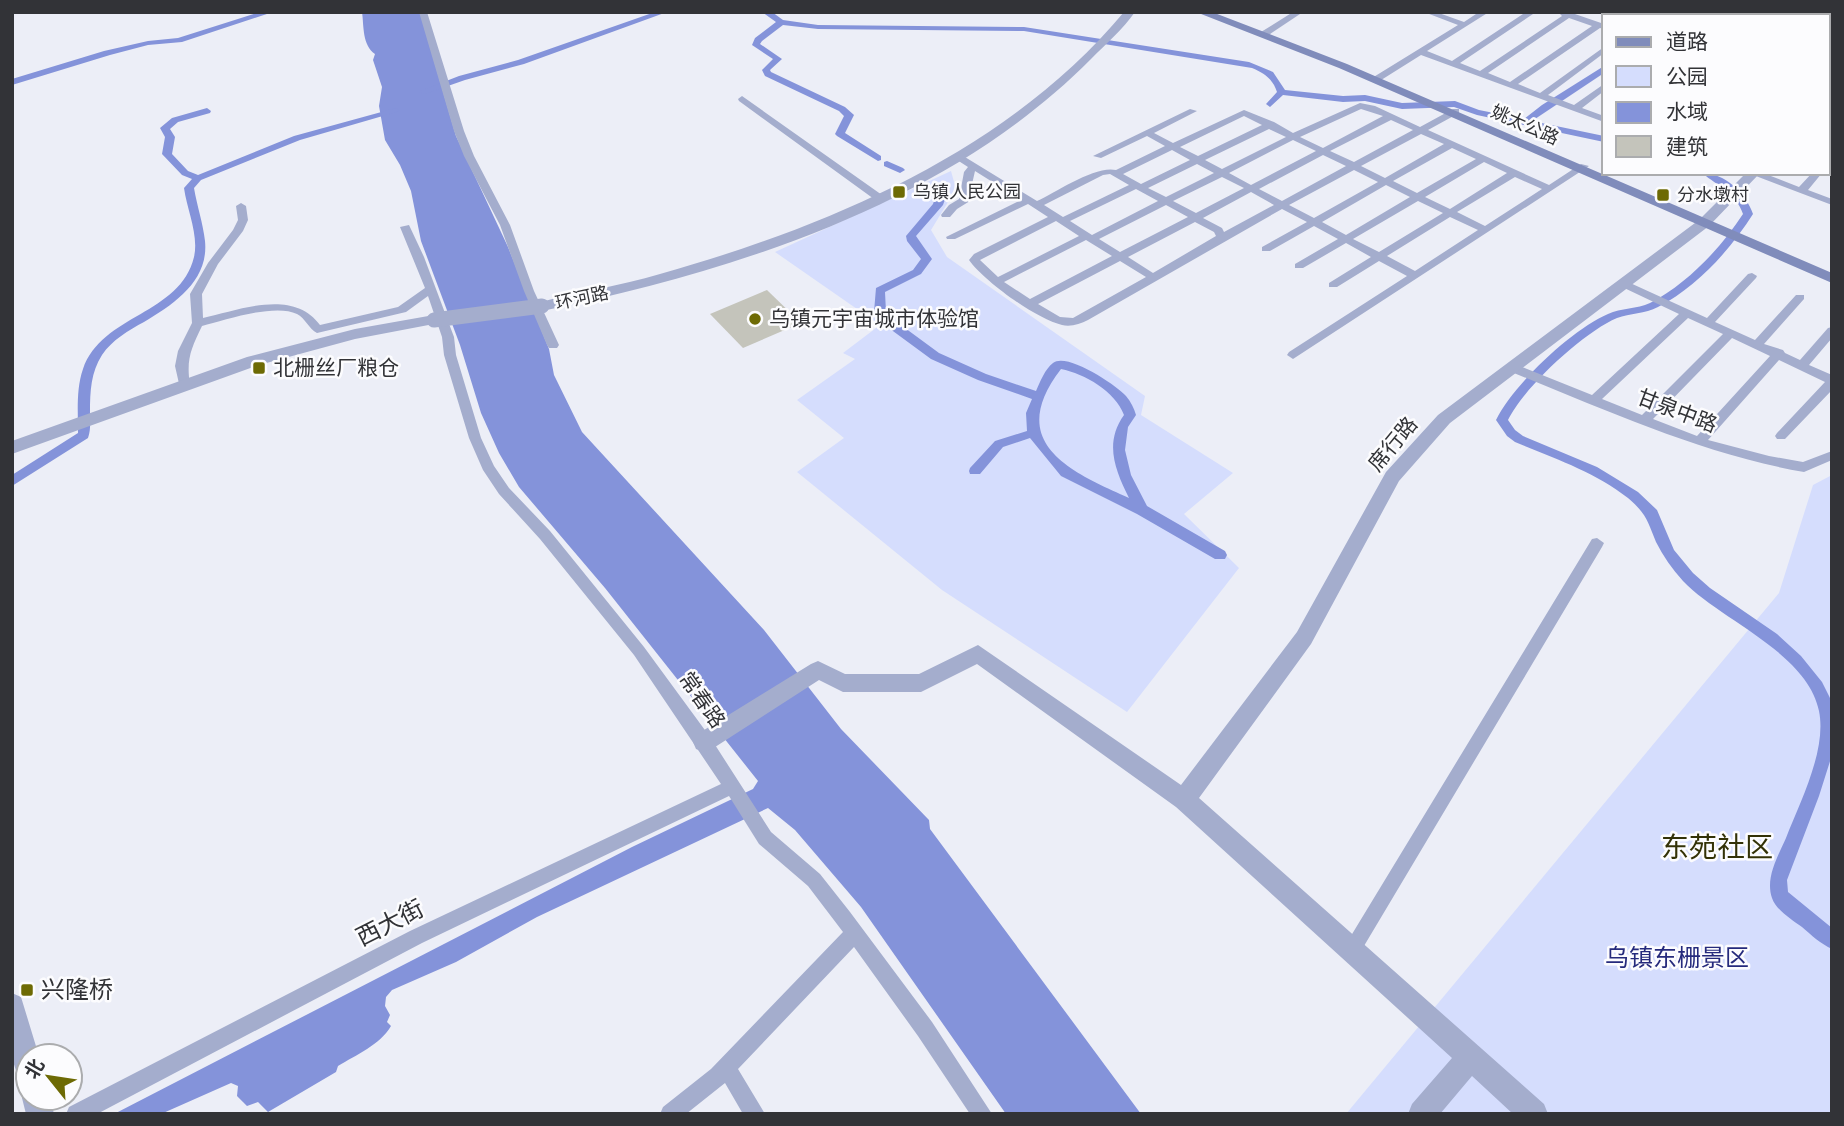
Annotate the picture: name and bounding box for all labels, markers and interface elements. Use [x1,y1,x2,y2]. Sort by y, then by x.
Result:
legend [1602,14,1830,175]
text: 道路 [1666,30,1708,53]
text: 公园 [1666,65,1708,88]
text: 水域 [1666,100,1708,123]
street label: 姚太公路 [1488,101,1562,149]
text: 建筑 [1666,135,1708,158]
place label: 乌镇人民公园 [913,182,1021,202]
marker: 乌镇人民公园 [891,184,907,200]
place label: 分水墩村 [1677,185,1749,205]
marker: 分水墩村 [1655,187,1671,203]
street label: 环河路 [554,283,610,313]
place label: 乌镇元宇宙城市体验馆 [769,307,979,330]
marker: 乌镇元宇宙城市体验馆 [747,311,763,327]
place label: 北栅丝厂粮仓 [273,356,399,379]
marker: 北栅丝厂粮仓 [251,360,267,376]
street label: 甘泉中路 [1634,385,1721,436]
street label: 席行路 [1364,412,1422,475]
street label: 常春路 [675,667,730,732]
district label: 东苑社区 [1661,832,1773,863]
street label: 西大街 [352,894,428,951]
park label: 乌镇东栅景区 [1605,944,1749,971]
place label: 兴隆桥 [41,976,113,1003]
marker: 兴隆桥 [19,982,35,998]
north arrow [14,1042,84,1112]
text: 北 [21,1055,49,1082]

